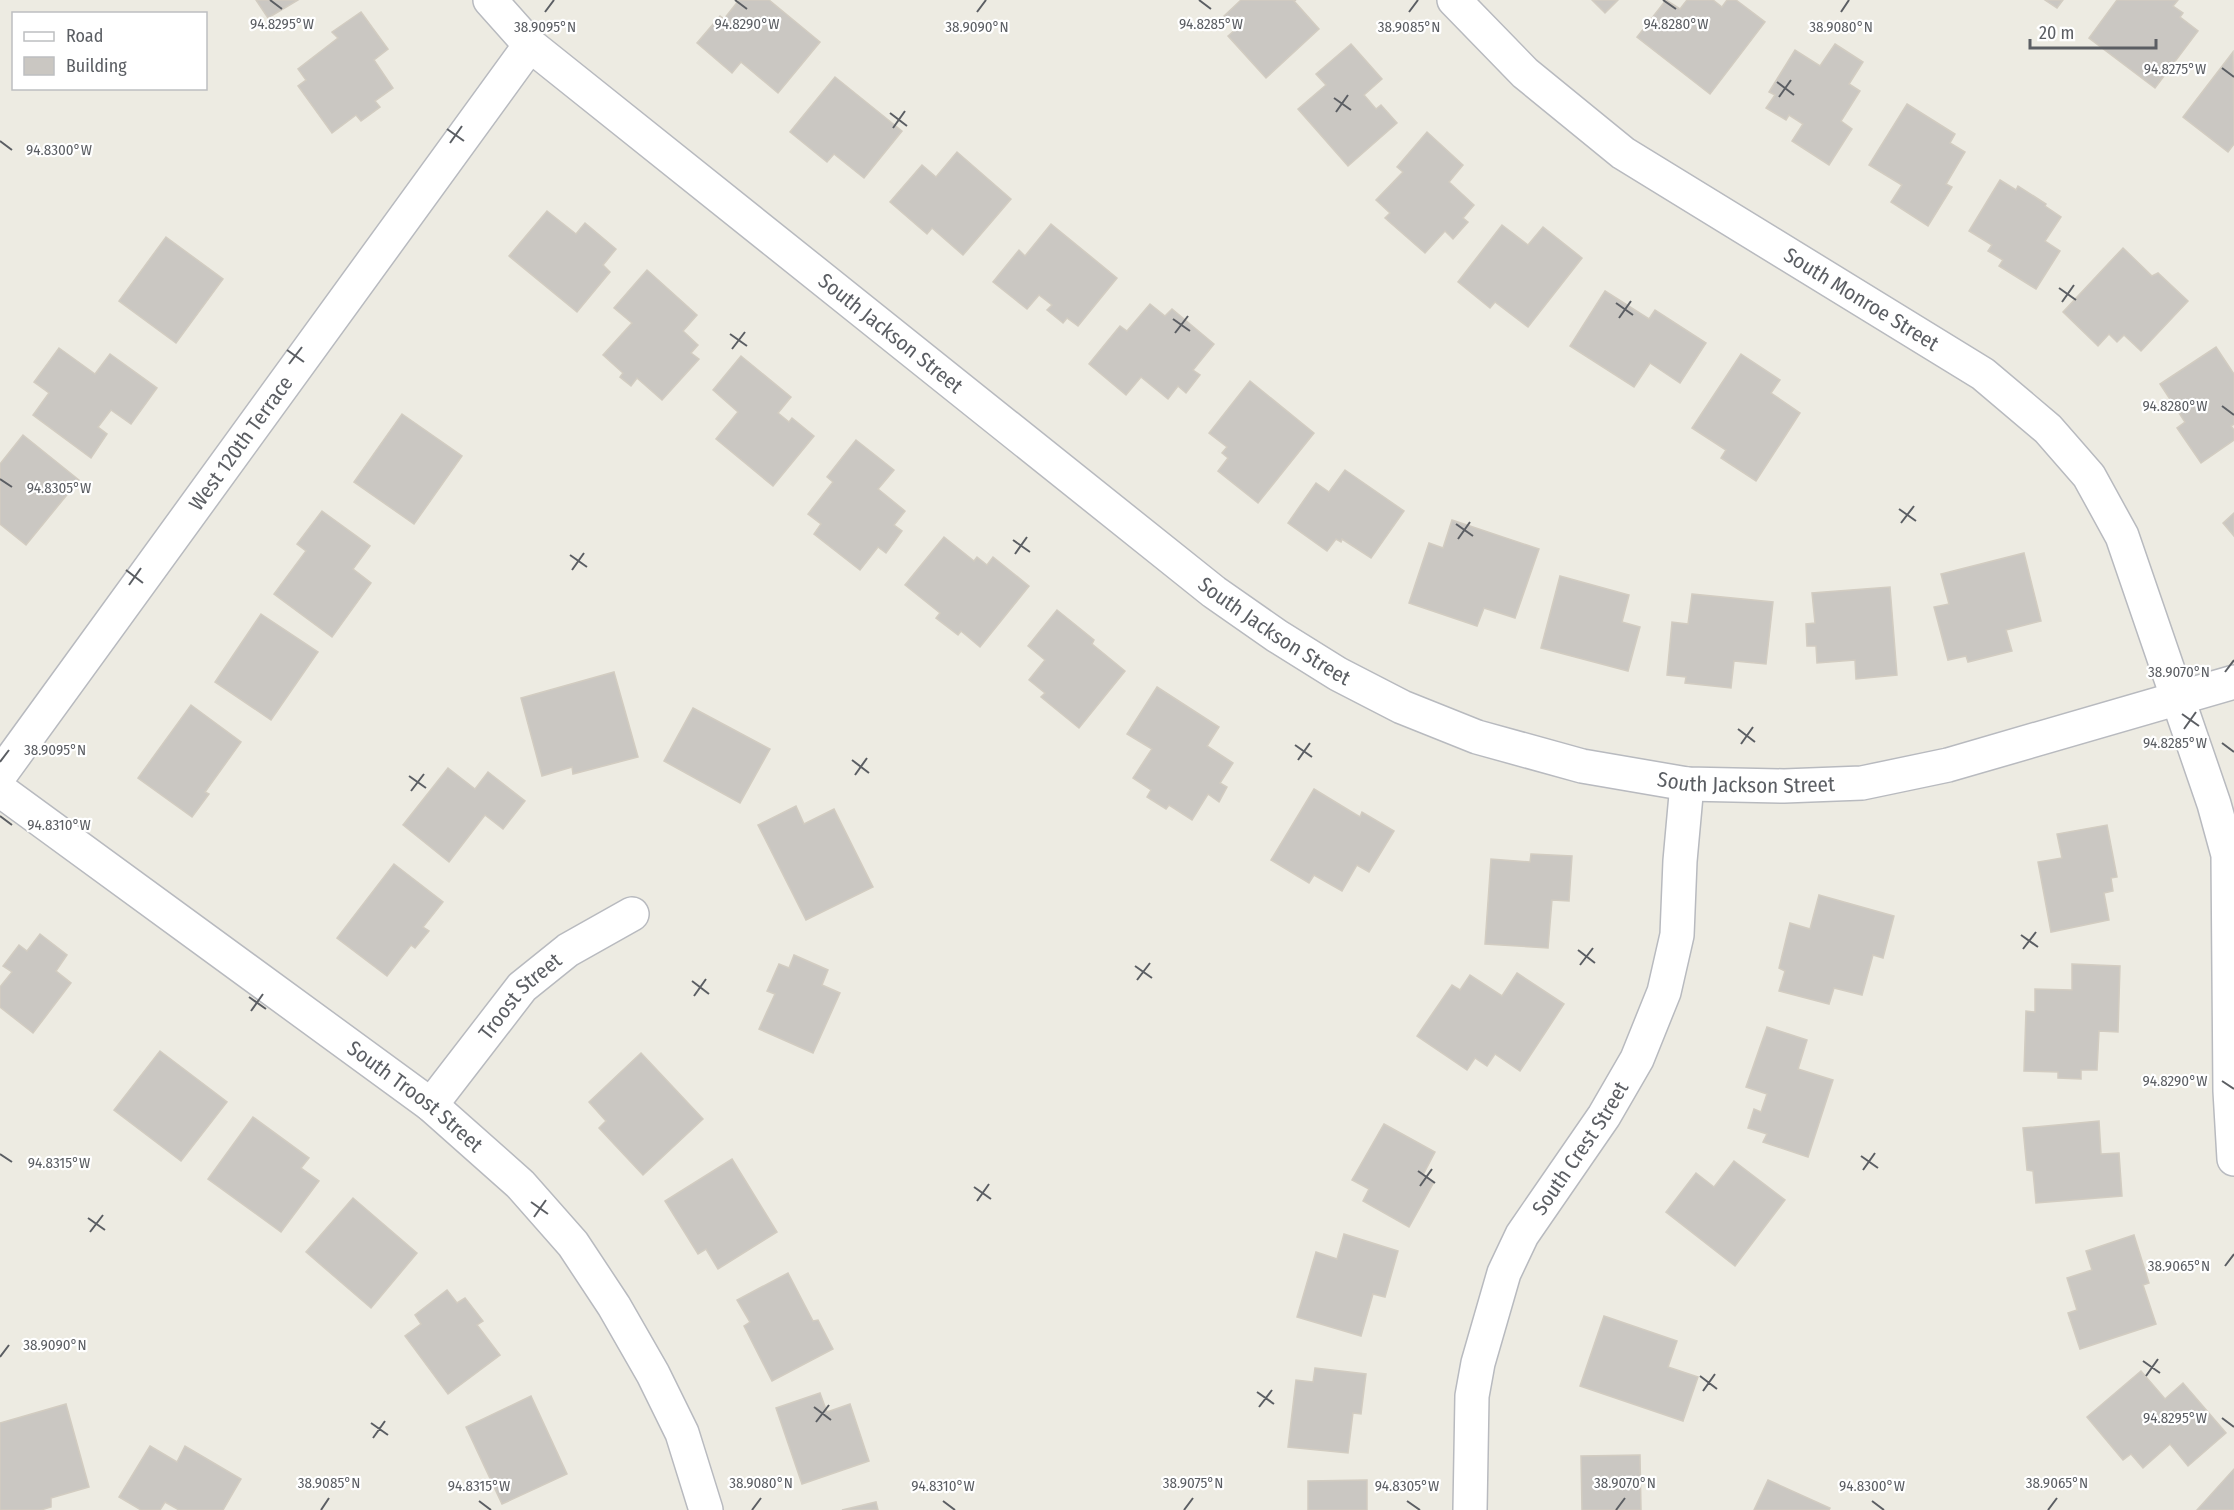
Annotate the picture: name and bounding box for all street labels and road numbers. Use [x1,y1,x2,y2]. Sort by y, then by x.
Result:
street label: South Monroe Street [1779,242,1944,357]
street label: South Jackson Street [813,268,968,399]
street label: West 120th Terrace [183,371,298,516]
street label: South Jackson Street [1193,571,1355,691]
street label: South Jackson Street [1655,766,1835,799]
street label: Troost Street [473,947,567,1045]
street label: South Troost Street [342,1035,488,1158]
street label: South Crest Street [1527,1077,1634,1220]

